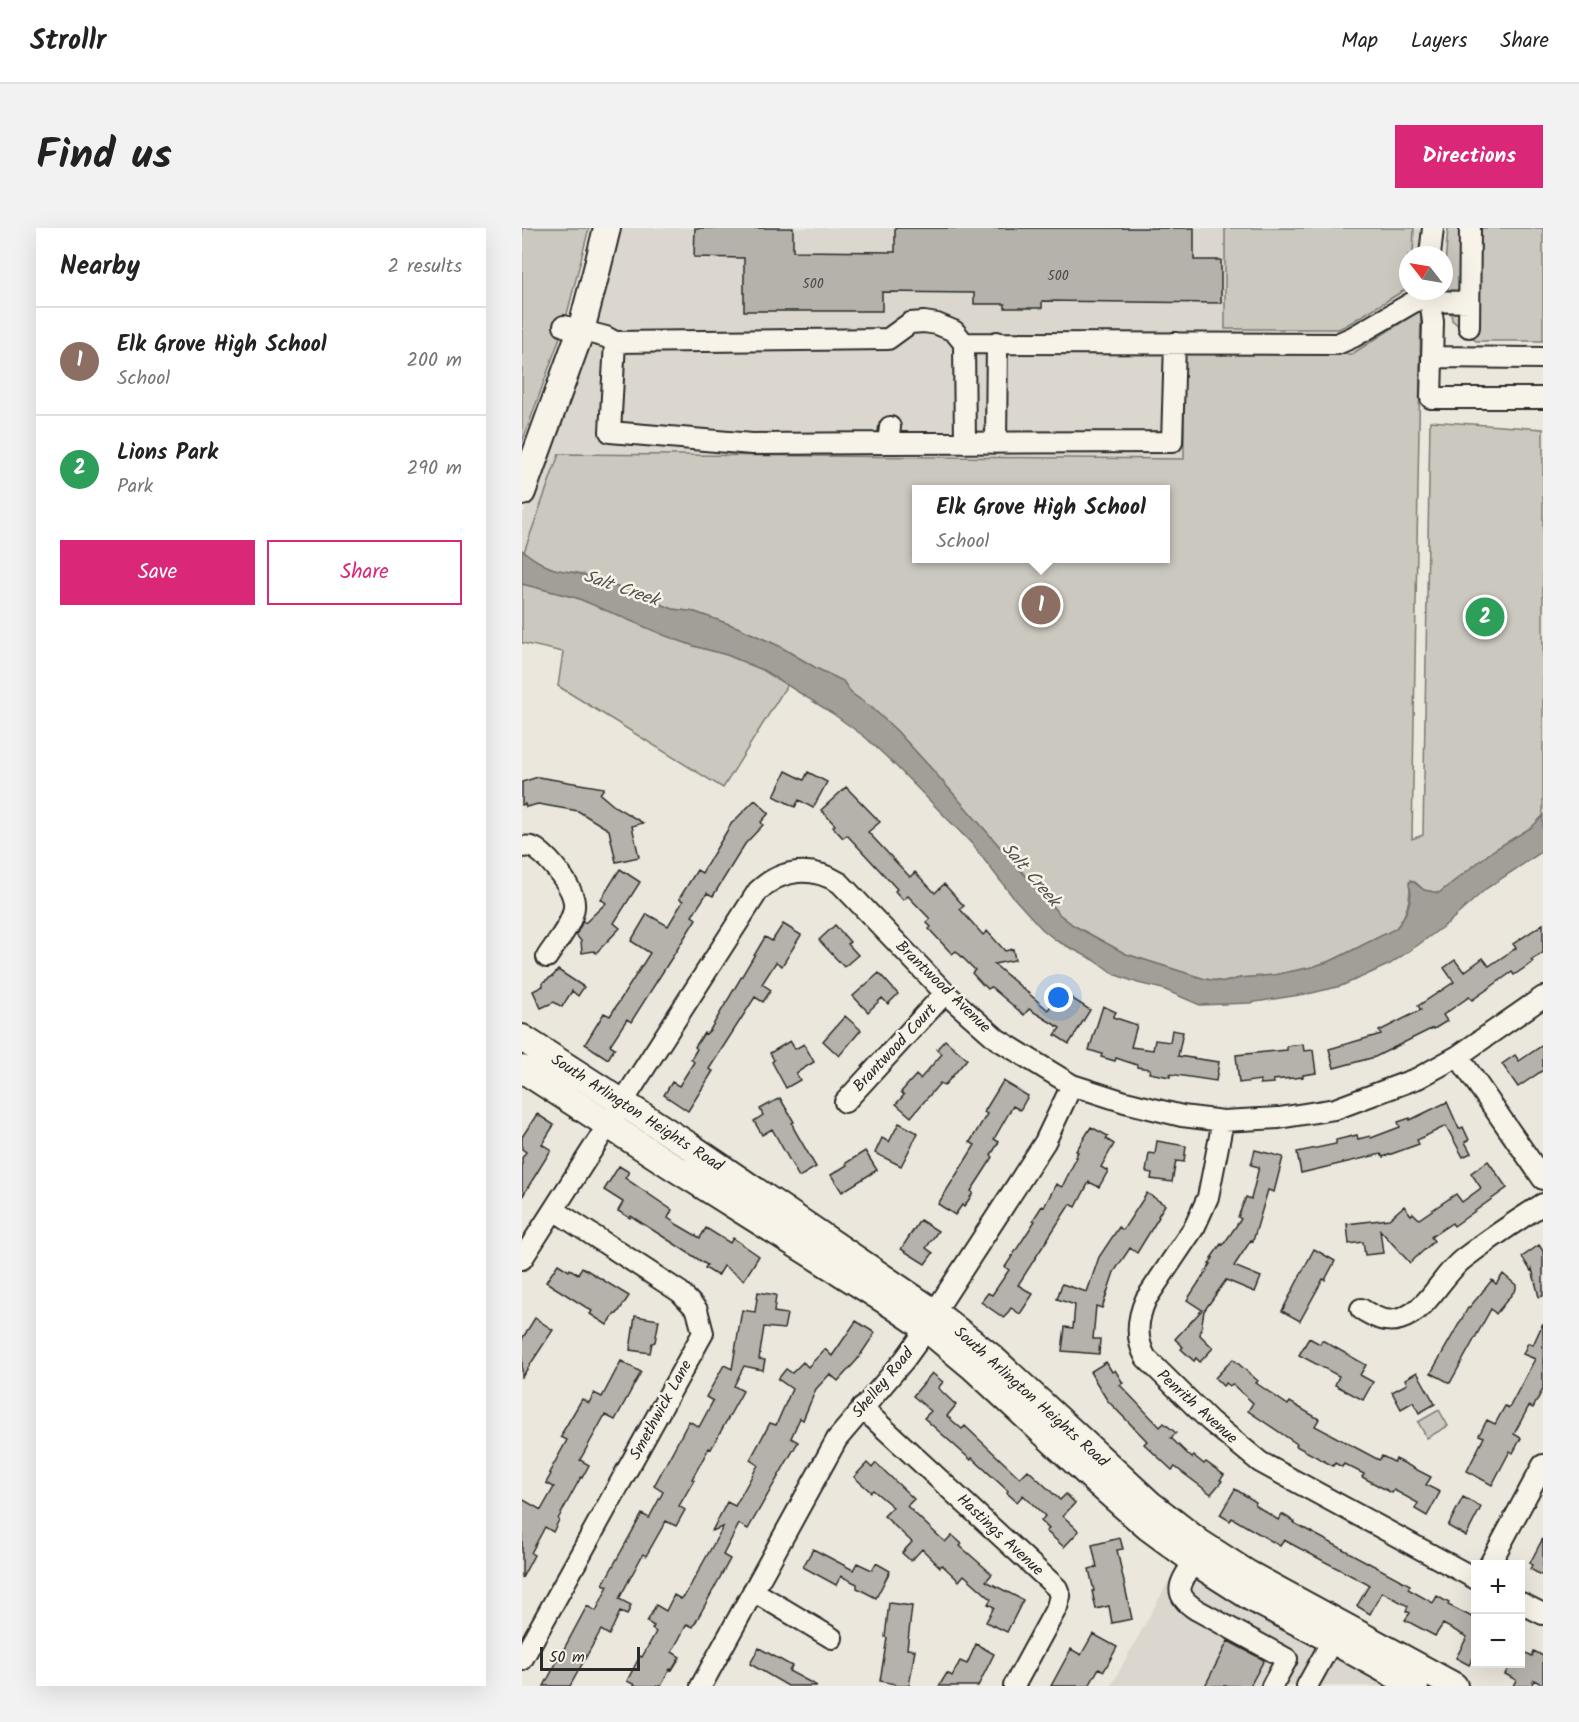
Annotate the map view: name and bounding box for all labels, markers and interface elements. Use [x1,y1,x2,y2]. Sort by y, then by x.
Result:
text: Strollr [30,19,106,64]
text: Map [1341,25,1378,58]
text: Layers [1411,25,1467,58]
text: Share [1500,25,1549,58]
text: Find us [36,123,172,190]
button: Directions [1395,125,1543,188]
text: Nearby [60,246,140,288]
north arrow [1399,246,1453,300]
text: 2 results [387,251,462,283]
house number: 500 [1047,265,1069,287]
house number: 500 [802,273,824,295]
text: Elk Grove High School [117,328,327,363]
text: 1 [76,345,83,377]
text: 200 m [406,345,462,377]
text: School [117,363,170,395]
text: Lions Park [117,436,218,471]
text: 2 [74,453,85,485]
text: 290 m [407,453,462,485]
text: Park [117,471,153,503]
popup [912,485,1170,563]
text: Elk Grove High School [936,491,1146,526]
text: School [936,526,989,558]
button: Save [60,540,255,605]
button: Share [267,540,462,605]
water label: Salt Creek [579,563,665,616]
pin: 1 [1022,582,1060,628]
pin: 2 [1466,594,1504,640]
water label: Salt Creek [993,836,1068,916]
street label: Brantwood Avenue [890,935,996,1039]
your location [1044,983,1073,1012]
street label: Brantwood Court [847,997,943,1098]
street label: South Arlington Heights Road [546,1048,729,1179]
street label: South Arlington Heights Road [948,1320,1115,1474]
street label: Shelley Road [846,1342,921,1424]
street label: Smethwick Lane [623,1355,699,1465]
street label: Penrith Avenue [1151,1364,1243,1450]
street label: Hastings Avenue [951,1488,1049,1582]
map controls [1471,1560,1525,1668]
button: + [1471,1560,1525,1614]
button: − [1471,1614,1525,1668]
scale bar [540,1644,640,1672]
text: 50 m [549,1645,585,1670]

